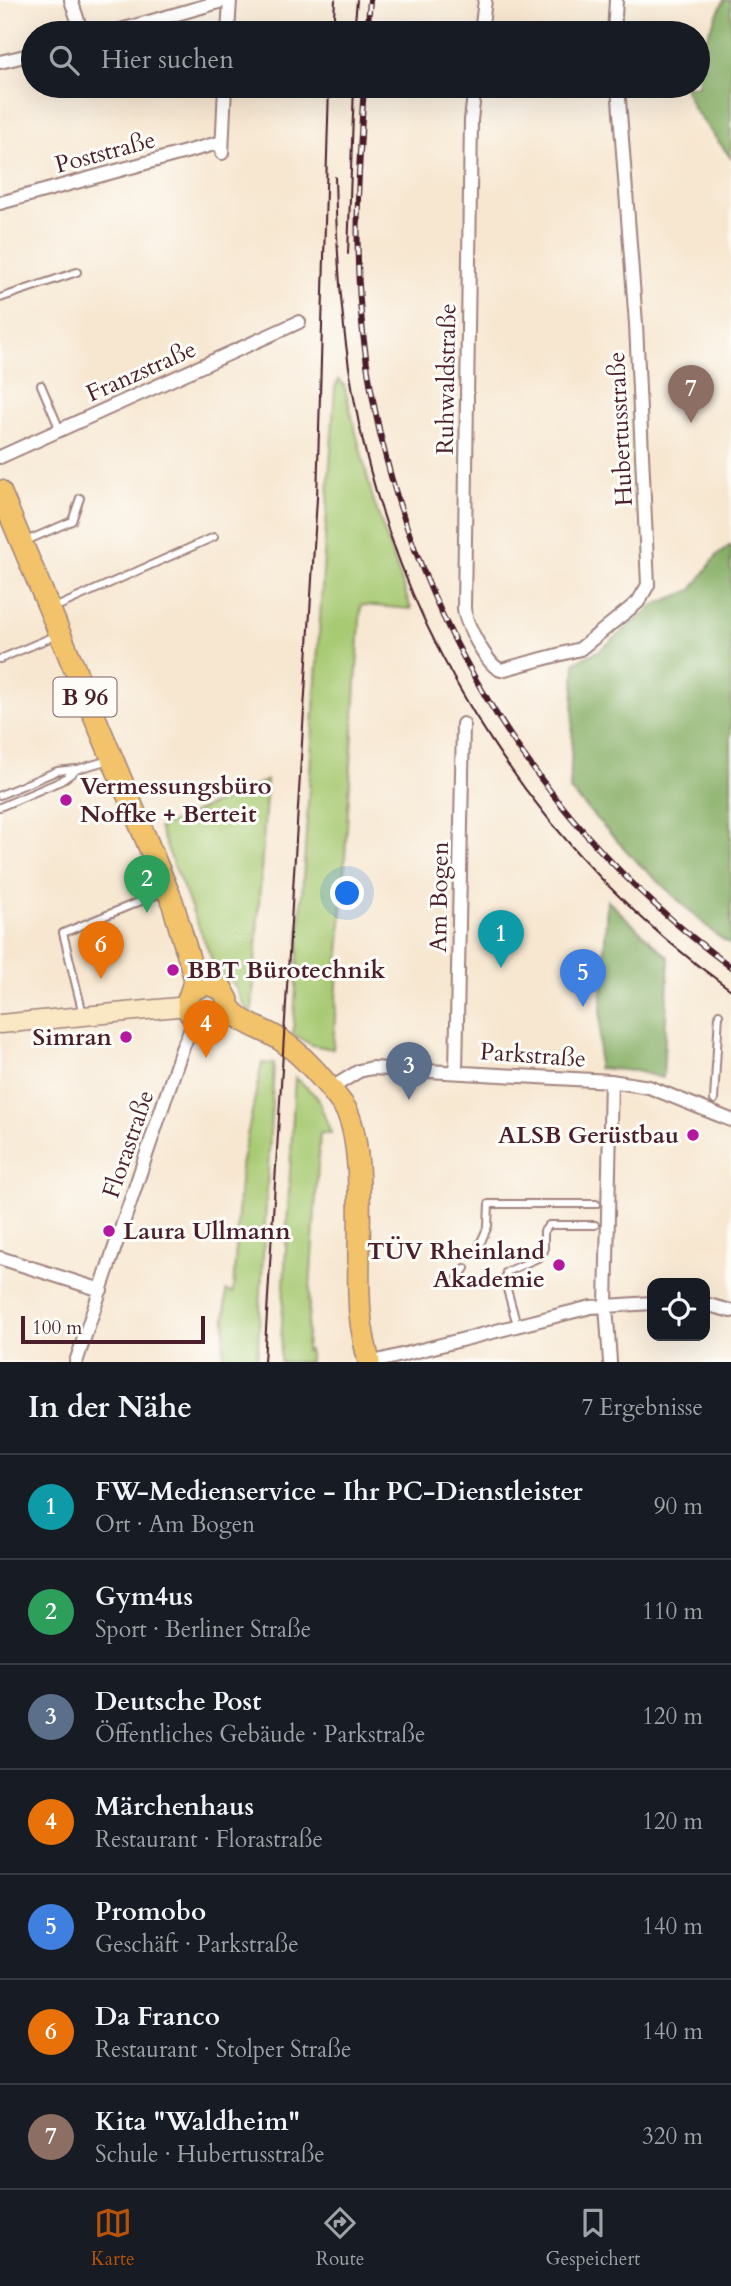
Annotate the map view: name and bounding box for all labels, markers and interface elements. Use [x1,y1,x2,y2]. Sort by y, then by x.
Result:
search box [21,21,710,98]
icon: search [45,41,83,79]
text: Hier suchen [101,42,234,77]
street label: Poststraße [51,123,159,182]
street label: Ruhwaldstraße [429,303,464,455]
street label: Franzstraße [81,333,201,410]
street label: Hubertusstraße [600,351,641,507]
pin: 7 [668,365,714,423]
road number: B 96 [54,678,116,716]
place label: Vermessungsbüro Noffke + Berteit [80,770,272,831]
marker: Vermessungsbüro Noffke + Berteit [58,792,74,808]
street label: Am Bogen [422,841,457,953]
pin: 2 [124,855,170,913]
your location [330,876,364,910]
pin: 1 [478,910,524,968]
pin: 6 [78,921,124,979]
pin: 5 [560,949,606,1007]
place label: BBT Bürotechnik [187,954,386,987]
marker: BBT Bürotechnik [165,962,181,978]
pin: 4 [183,1000,229,1058]
place label: Simran [33,1021,113,1054]
marker: Simran [118,1029,134,1045]
street label: Parkstraße [479,1035,587,1076]
pin: 3 [386,1042,432,1100]
street label: Florastraße [95,1086,162,1202]
place label: ALSB Gerüstbau [498,1119,679,1152]
marker: ALSB Gerüstbau [685,1127,701,1143]
place label: Laura Ullmann [123,1215,291,1248]
marker: Laura Ullmann [101,1223,117,1239]
place label: TÜV Rheinland Akademie [367,1235,545,1296]
marker: TÜV Rheinland Akademie [551,1257,567,1273]
map controls [647,1278,710,1341]
button: locate [647,1278,710,1341]
scale bar [21,1313,205,1345]
text: 100 m [32,1315,82,1341]
text: In der Nähe [28,1387,192,1428]
text: 7 Ergebnisse [581,1392,703,1423]
text: FW-Medienservice - Ihr PC-Dienstleister [95,1474,583,1509]
text: 1 [45,1491,57,1522]
text: 90 m [654,1491,703,1522]
text: Ort · Am Bogen [95,1509,255,1540]
text: Gym4us [95,1579,193,1614]
text: 2 [45,1596,57,1627]
text: 110 m [642,1596,703,1627]
text: Sport · Berliner Straße [95,1614,311,1645]
text: Deutsche Post [95,1684,261,1719]
text: 3 [45,1701,57,1732]
text: 120 m [642,1701,703,1732]
text: Öffentliches Gebäude · Parkstraße [95,1719,426,1750]
text: Märchenhaus [95,1789,254,1824]
text: 4 [45,1806,57,1837]
text: 120 m [642,1806,703,1837]
text: Restaurant · Florastraße [95,1824,323,1855]
text: Promobo [95,1894,206,1929]
text: 5 [45,1911,57,1942]
text: 140 m [642,1911,703,1942]
text: Geschäft · Parkstraße [95,1929,299,1960]
text: Da Franco [95,1999,220,2034]
text: 6 [45,2016,57,2047]
text: 140 m [642,2016,703,2047]
text: Restaurant · Stolper Straße [95,2034,351,2065]
text: Kita "Waldheim" [95,2104,300,2139]
text: 7 [45,2121,57,2152]
text: 320 m [642,2121,703,2152]
text: Schule · Hubertusstraße [95,2139,325,2170]
tab: Karte [91,2204,135,2272]
tab: Route [316,2204,364,2272]
tab: Gespeichert [546,2204,640,2272]

